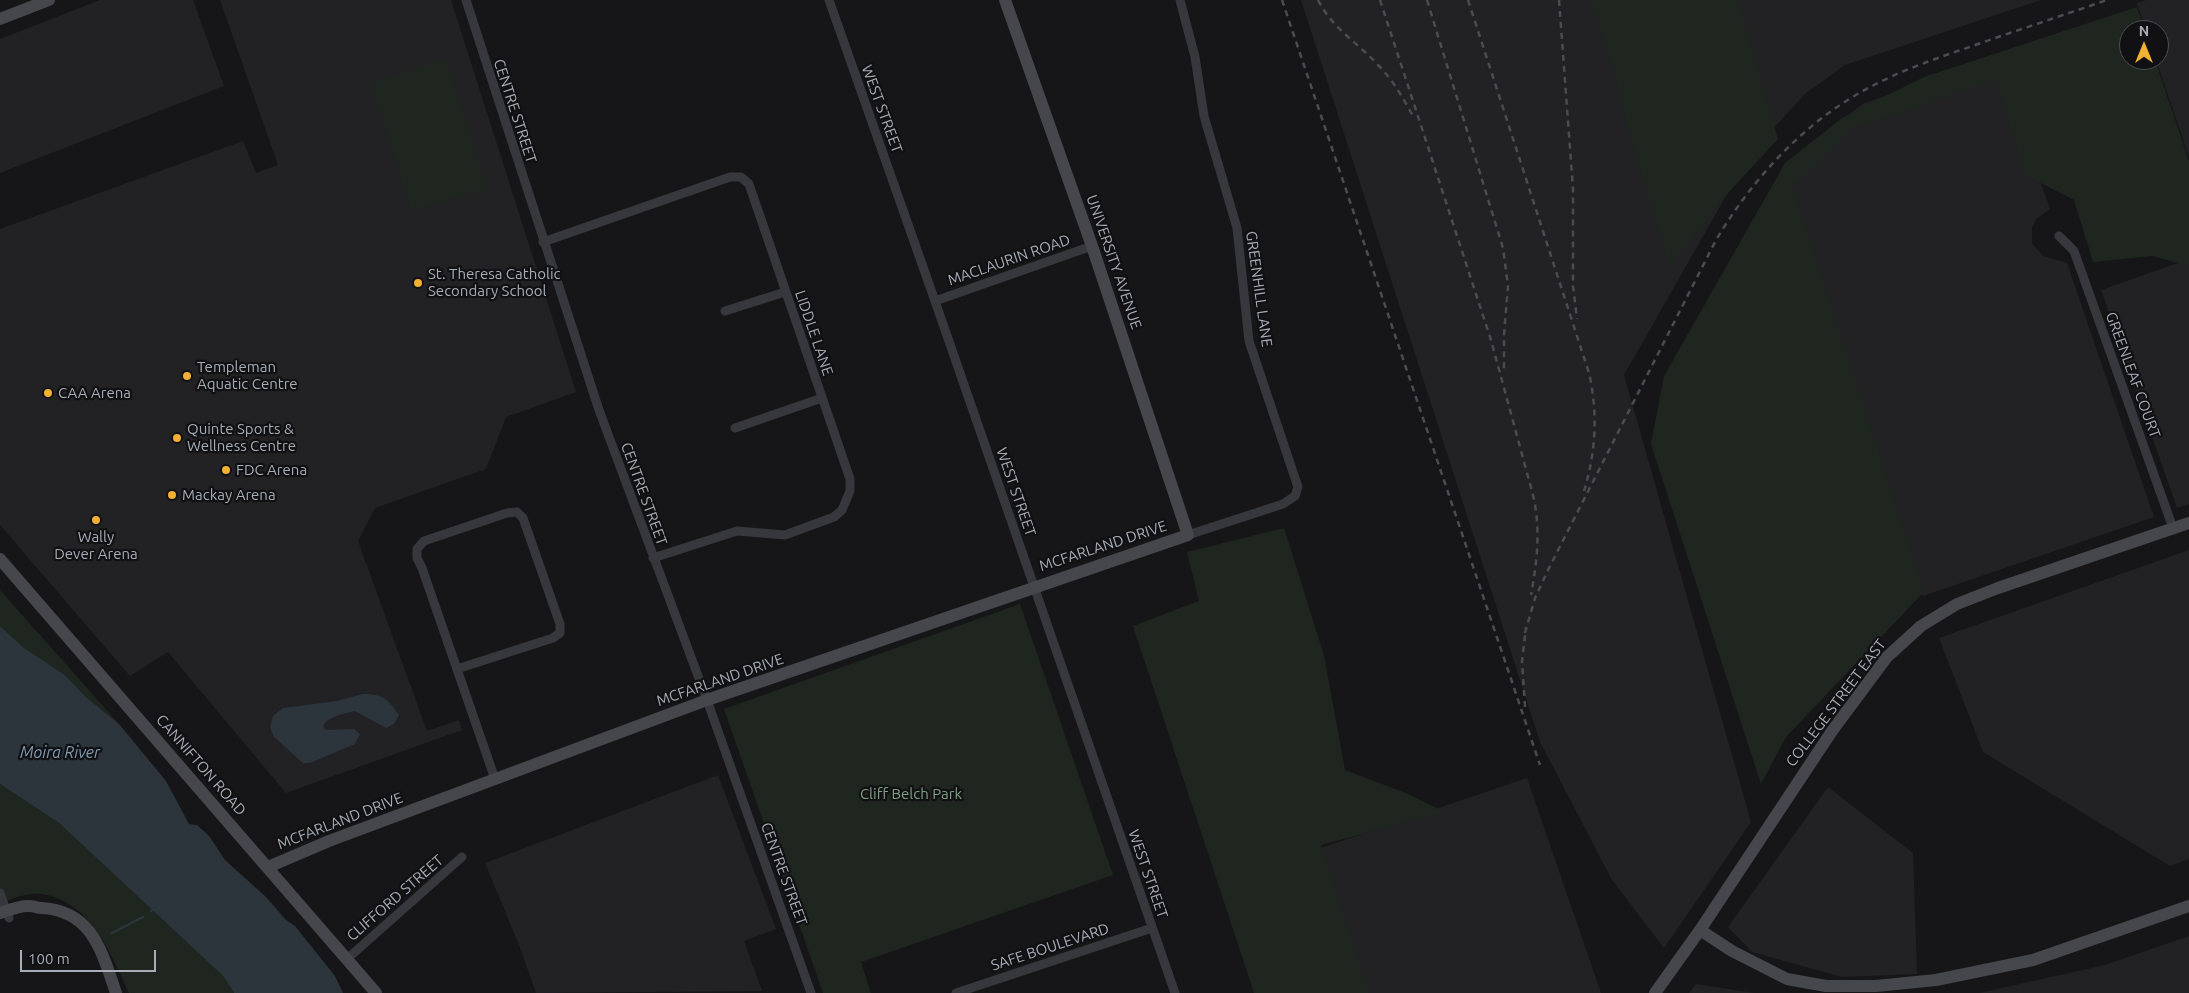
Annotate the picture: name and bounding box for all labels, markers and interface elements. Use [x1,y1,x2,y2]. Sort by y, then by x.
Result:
north arrow [2119,20,2169,70]
text: N [2139,23,2149,39]
street label: CENTRE STREET [490,57,540,165]
street label: WEST STREET [858,62,906,156]
street label: UNIVERSITY AVENUE [1083,192,1145,332]
street label: GREENHILL LANE [1242,230,1276,348]
street label: MACLAURIN ROAD [945,231,1073,289]
place label: St. Theresa Catholic Secondary School [428,265,561,300]
marker: St. Theresa Catholic Secondary School [412,277,424,289]
street label: LIDDLE LANE [791,288,837,378]
street label: GREENLEAF COURT [2102,310,2164,440]
place label: Templeman Aquatic Centre [197,358,298,393]
marker: Templeman Aquatic Centre [181,370,193,382]
place label: CAA Arena [58,384,131,402]
marker: CAA Arena [42,387,54,399]
place label: Quinte Sports & Wellness Centre [187,420,296,455]
marker: Quinte Sports & Wellness Centre [171,432,183,444]
street label: CENTRE STREET [617,440,671,548]
street label: WEST STREET [992,445,1040,539]
place label: FDC Arena [236,461,307,479]
marker: FDC Arena [220,464,232,476]
place label: Mackay Arena [182,486,276,504]
marker: Mackay Arena [166,489,178,501]
marker: Wally Dever Arena [90,514,102,526]
street label: MCFARLAND DRIVE [1037,517,1169,575]
place label: Wally Dever Arena [54,528,138,563]
street label: COLLEGE STREET EAST [1782,636,1890,770]
street label: MCFARLAND DRIVE [654,650,786,710]
street label: CANNIFTON ROAD [152,711,250,819]
water label: Moira River [20,743,100,763]
park label: Cliff Belch Park [860,785,962,803]
street label: MCFARLAND DRIVE [275,789,405,853]
street label: CENTRE STREET [757,820,811,928]
street label: WEST STREET [1124,827,1172,921]
street label: CLIFFORD STREET [343,851,447,945]
street label: SAFE BOULEVARD [989,919,1111,975]
scale bar [22,940,159,972]
text: 100 m [28,950,70,967]

